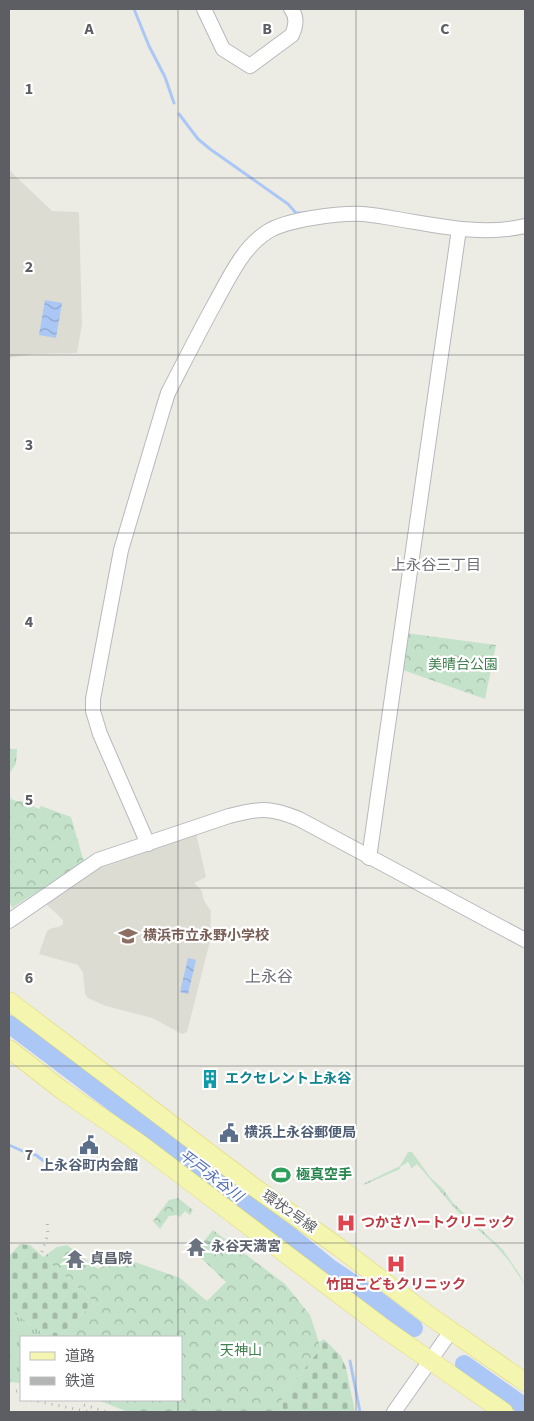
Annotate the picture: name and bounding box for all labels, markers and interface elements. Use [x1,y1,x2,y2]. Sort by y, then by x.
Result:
text: A [83,18,94,40]
text: B [262,18,272,40]
text: C [440,18,450,40]
text: 1 [25,78,33,100]
text: 2 [25,256,33,278]
text: 3 [25,434,33,456]
district label: 上永谷三丁目 [391,555,481,576]
text: 4 [25,611,34,633]
park label: 美晴台公園 [428,655,498,675]
text: 5 [25,789,33,811]
school or university icon: 横浜市立永野小学校 [117,925,139,947]
place label: 横浜市立永野小学校 [143,926,269,946]
district label: 上永谷 [245,966,293,988]
text: 6 [25,967,33,989]
building icon: エクセレント上永谷 [199,1068,221,1090]
place label: エクセレント上永谷 [225,1069,352,1089]
public building icon: 横浜上永谷郵便局 [218,1122,240,1144]
place label: 横浜上永谷郵便局 [244,1123,356,1143]
public building icon: 上永谷町内会館 [78,1134,100,1156]
text: 7 [25,1144,33,1166]
water label: 平戸永谷川 [175,1145,249,1208]
place label: 上永谷町内会館 [40,1156,138,1176]
sports icon: 極真空手 [270,1164,292,1186]
place label: 極真空手 [296,1165,352,1185]
street label: 環状2号線 [257,1186,321,1238]
hospital icon: つかさハートクリニック [335,1212,357,1234]
place label: つかさハートクリニック [361,1213,515,1233]
temple icon: 永谷天満宮 [185,1236,207,1258]
place label: 永谷天満宮 [211,1237,281,1257]
temple icon: 貞昌院 [64,1248,86,1270]
place label: 貞昌院 [90,1249,132,1269]
hospital icon: 竹田こどもクリニック [385,1253,407,1275]
place label: 竹田こどもクリニック [326,1275,466,1295]
legend [20,1336,182,1401]
park label: 天神山 [220,1341,262,1361]
text: 道路 [65,1346,95,1367]
text: 鉄道 [65,1371,95,1392]

